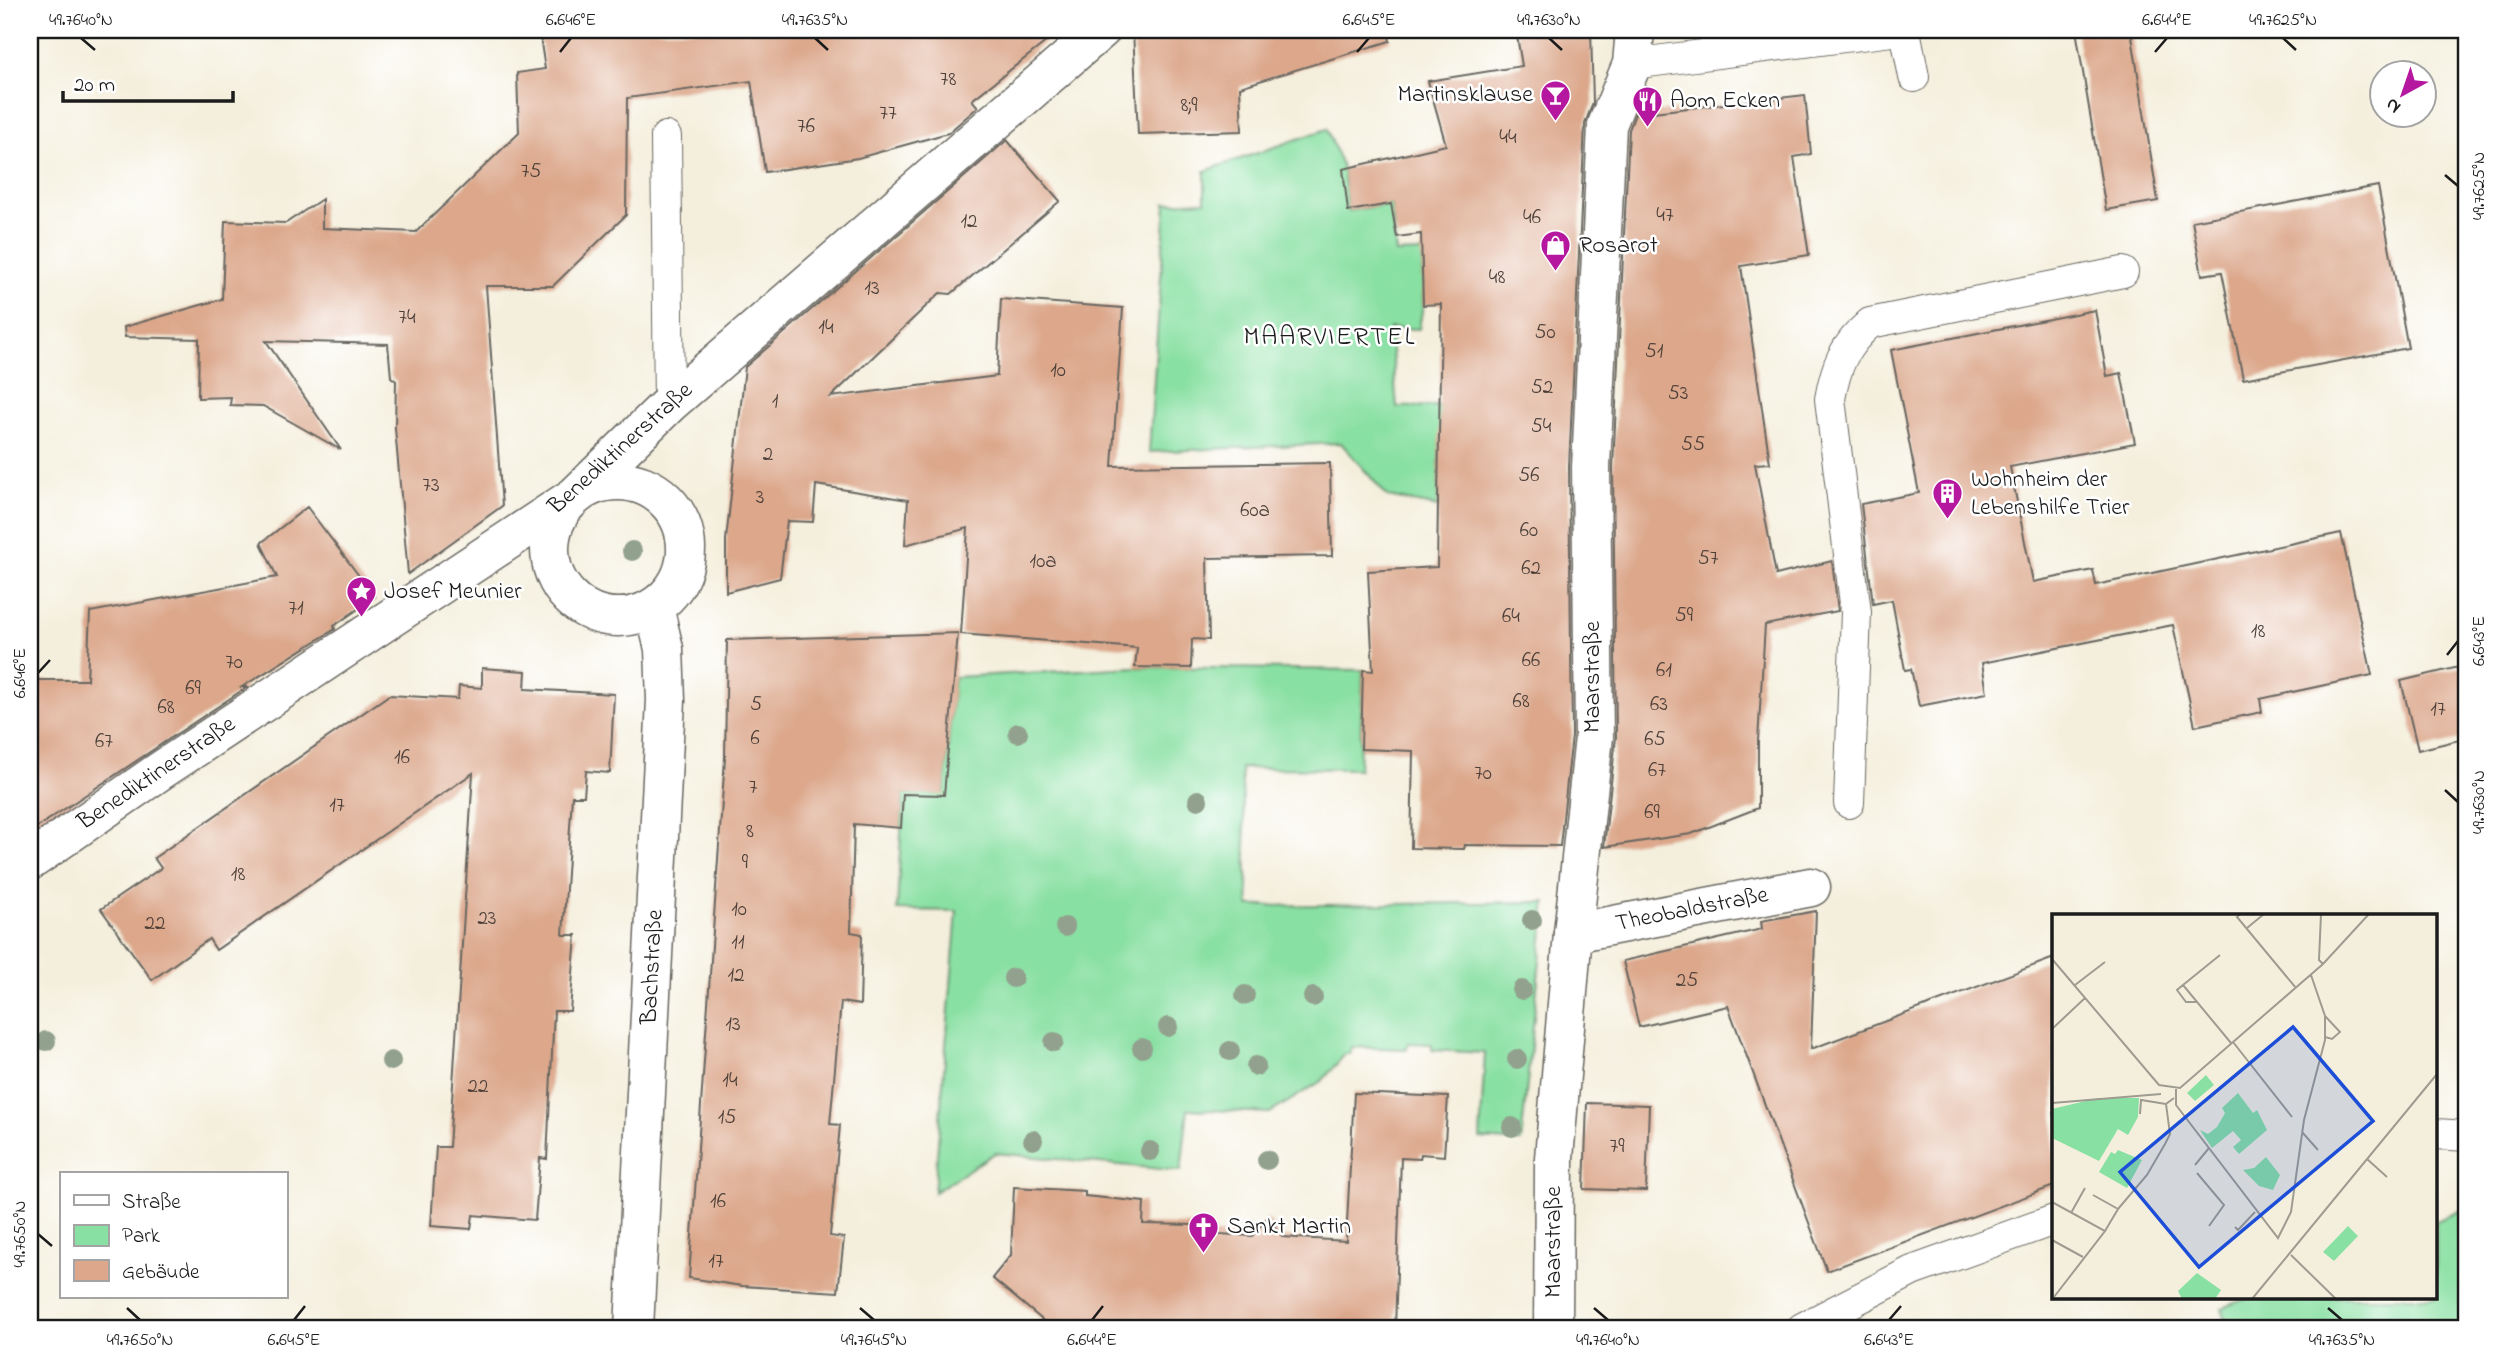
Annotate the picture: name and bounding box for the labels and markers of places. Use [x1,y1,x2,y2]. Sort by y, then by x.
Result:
place label: Martinsklause [1397,78,1533,113]
bar icon: Martinsklause [1539,78,1573,122]
restaurant icon: Aom Ecken [1630,84,1664,128]
place label: Aom Ecken [1670,84,1780,119]
shop icon: Rosarot [1539,229,1573,273]
place label: Rosarot [1579,229,1658,264]
place label: Wohnheim der Lebenshilfe Trier [1971,463,2130,526]
building icon: Wohnheim der Lebenshilfe Trier [1931,477,1965,521]
place icon: Josef Meunier [344,575,378,619]
place label: Josef Meunier [384,575,522,610]
church icon: Sankt Martin [1187,1210,1221,1254]
place label: Sankt Martin [1227,1210,1351,1245]

